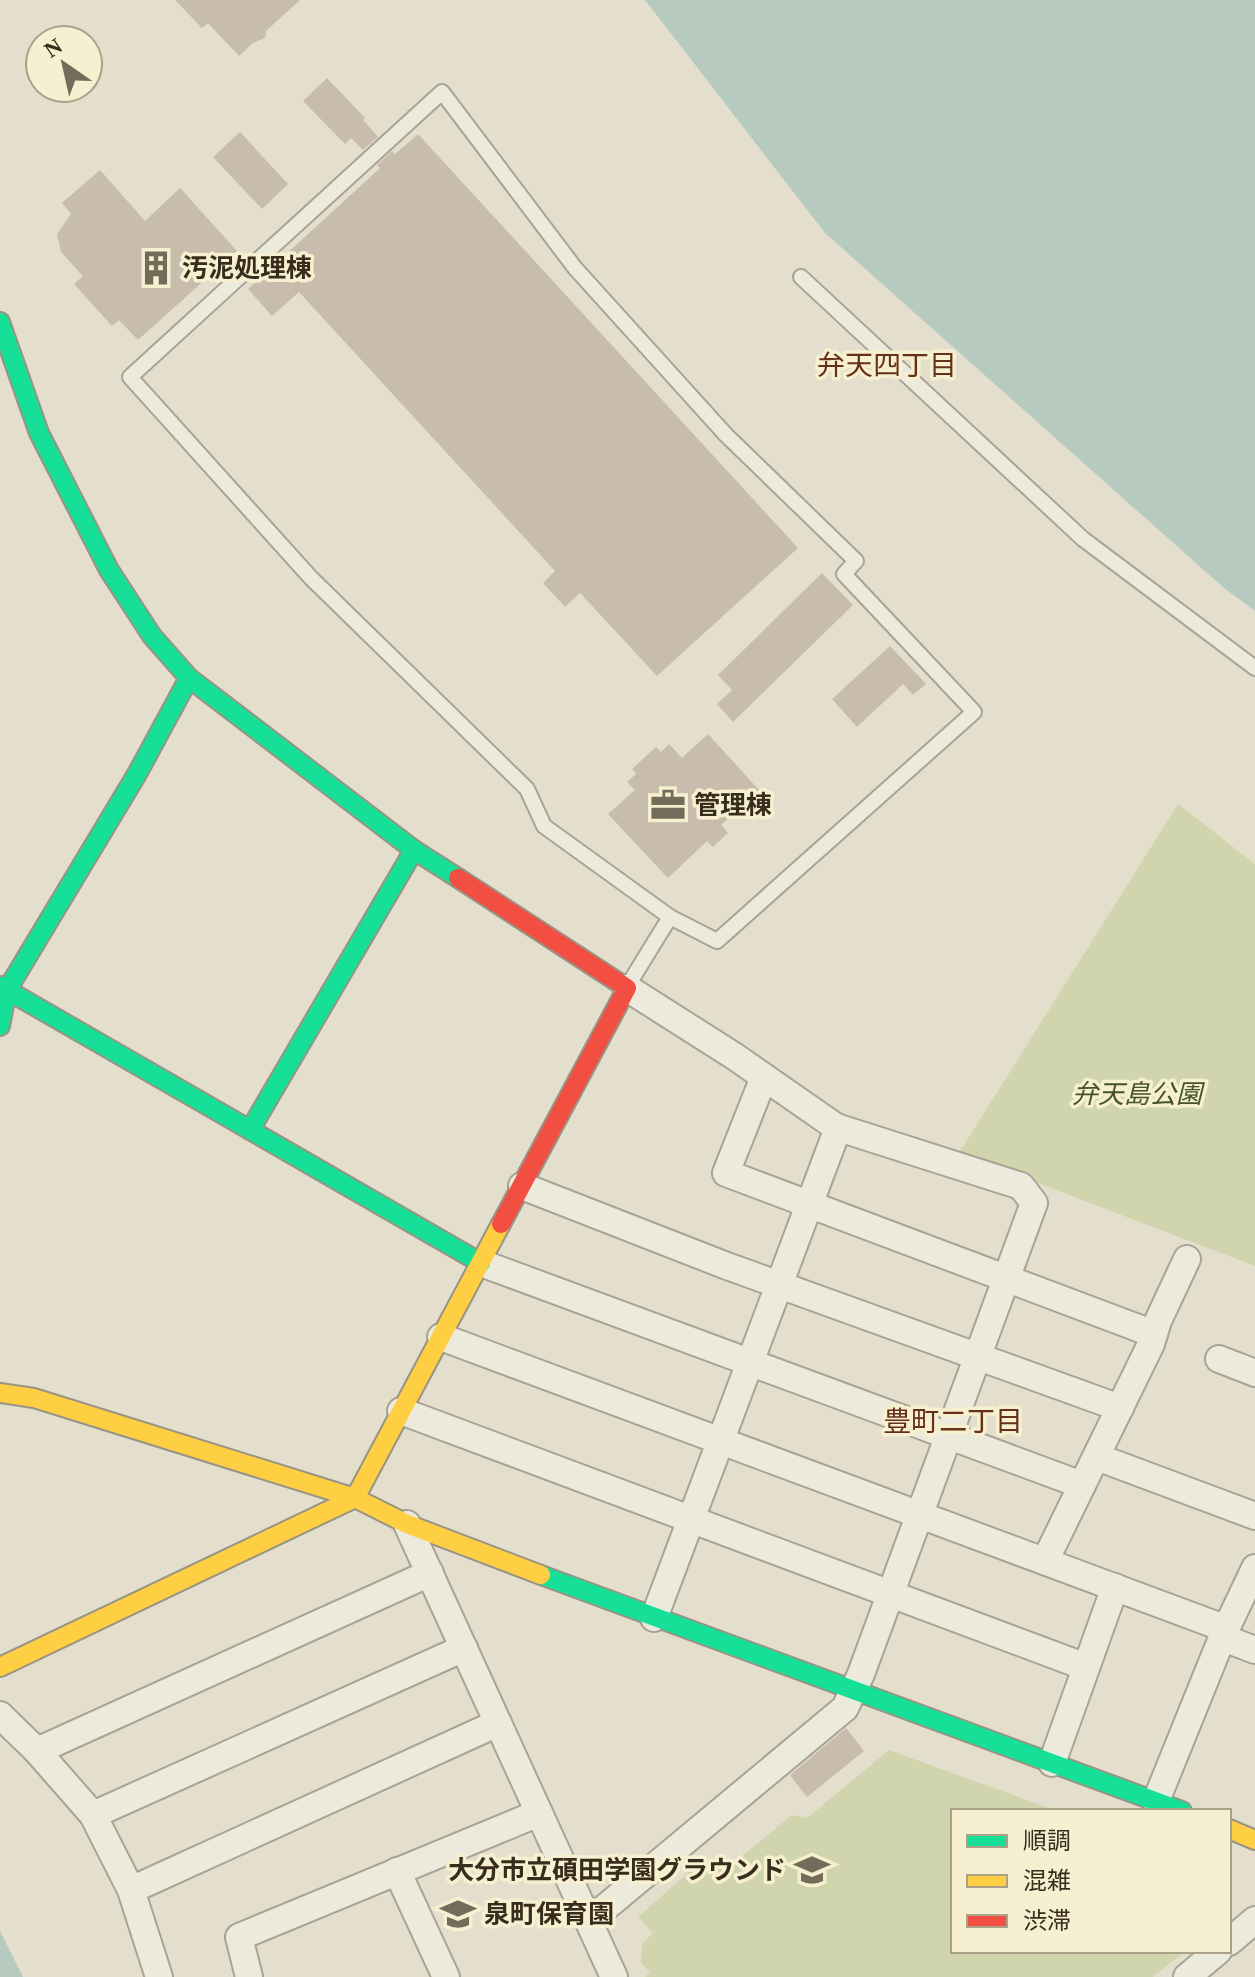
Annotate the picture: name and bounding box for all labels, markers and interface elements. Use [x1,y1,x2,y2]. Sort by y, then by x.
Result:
north arrow [24,24,104,104]
text: N [40,33,67,63]
building icon: 汚泥処理棟 [137,249,175,287]
place label: 汚泥処理棟 [182,254,312,283]
district label: 弁天四丁目 [817,350,957,381]
office icon: 管理棟 [649,786,687,824]
place label: 管理棟 [694,791,772,820]
park label: 弁天島公園 [1072,1080,1206,1109]
district label: 豊町二丁目 [883,1406,1023,1437]
legend [951,1809,1231,1953]
text: 順調 [1023,1828,1071,1854]
school or university icon: 大分市立碩田学園グラウンド [793,1851,831,1889]
place label: 大分市立碩田学園グラウンド [448,1856,786,1885]
text: 混雑 [1023,1868,1071,1894]
school or university icon: 泉町保育園 [439,1895,477,1933]
place label: 泉町保育園 [484,1900,614,1929]
text: 渋滞 [1023,1908,1071,1934]

